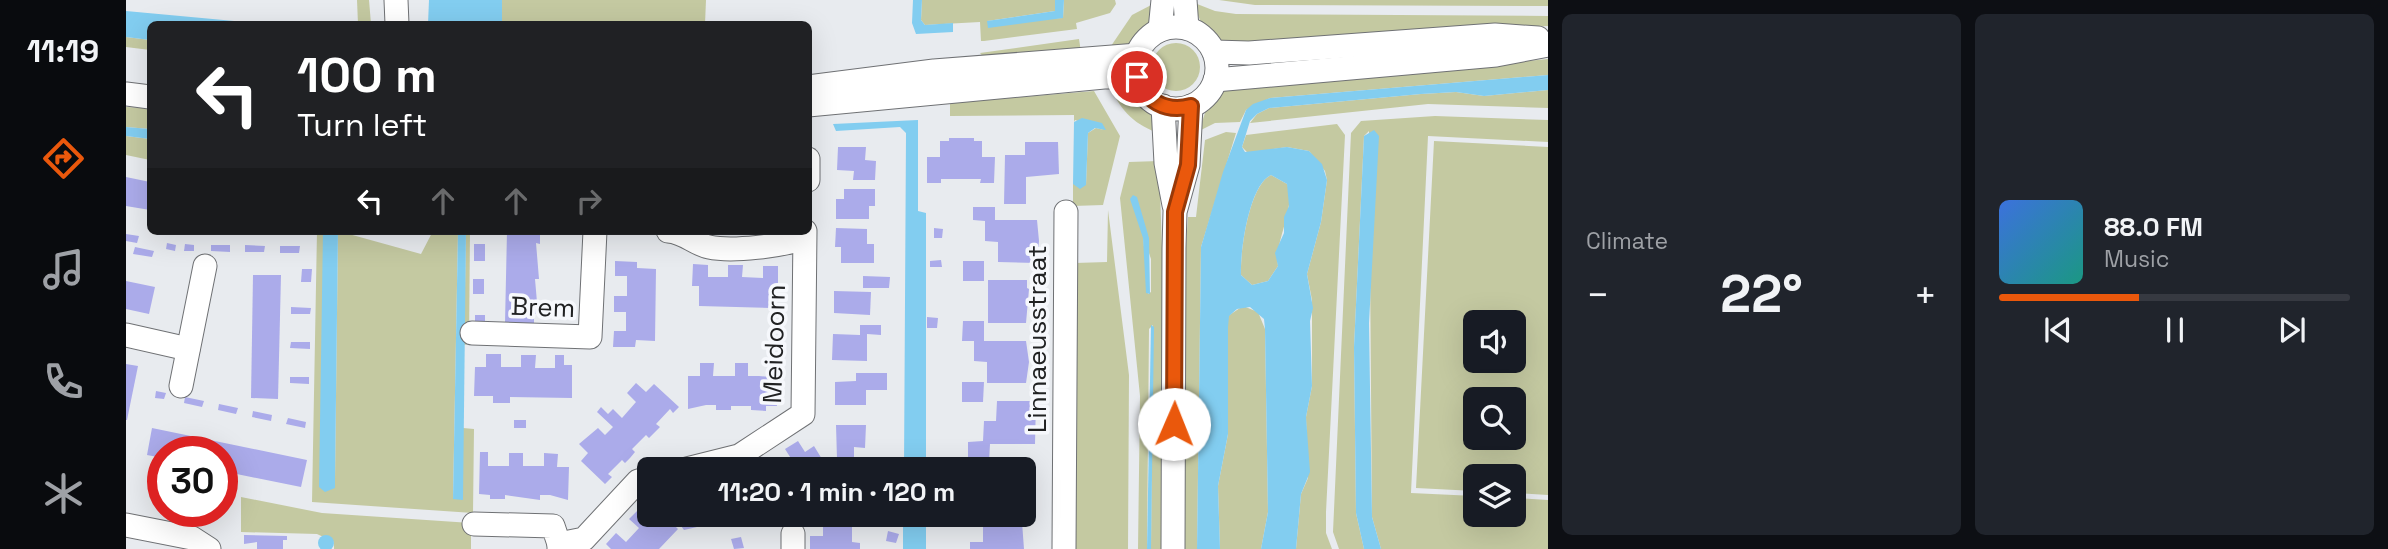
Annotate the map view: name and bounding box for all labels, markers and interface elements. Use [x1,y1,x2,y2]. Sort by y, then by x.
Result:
text: 11:19 [27,31,99,71]
text: 100 m [297,44,437,106]
pin [1107,47,1167,107]
icon: left [182,49,273,140]
icon: arrive [1118,58,1156,96]
text: Turn left [297,105,427,145]
icon: directions [39,134,88,183]
icon: left [351,182,389,220]
icon: ahead [424,182,462,220]
icon: ahead [497,182,535,220]
icon: right [570,182,608,220]
text: 88.0 FM [2104,210,2203,244]
text: Climate [1586,226,1668,256]
text: Music [2104,244,2169,274]
icon: music [39,245,88,294]
street label: Linnaeusstraat [1020,245,1054,433]
text: 22° [1720,261,1803,327]
text: − [1586,271,1610,319]
text: + [1913,271,1937,319]
street label: Meidoorn [755,284,793,404]
street label: Brem [510,289,576,325]
map controls [1463,310,1526,527]
button: sound [1463,310,1526,373]
icon: previous [2039,311,2077,349]
icon: pause [2156,311,2194,349]
icon: next [2273,311,2311,349]
icon: phone [39,357,88,406]
position arrow [1137,387,1211,461]
button: search [1463,387,1526,450]
speed limit sign: 30 [147,436,238,527]
button: layers [1463,464,1526,527]
icon: climate [39,469,88,518]
text: 11:20 · 1 min · 120 m [718,475,955,509]

